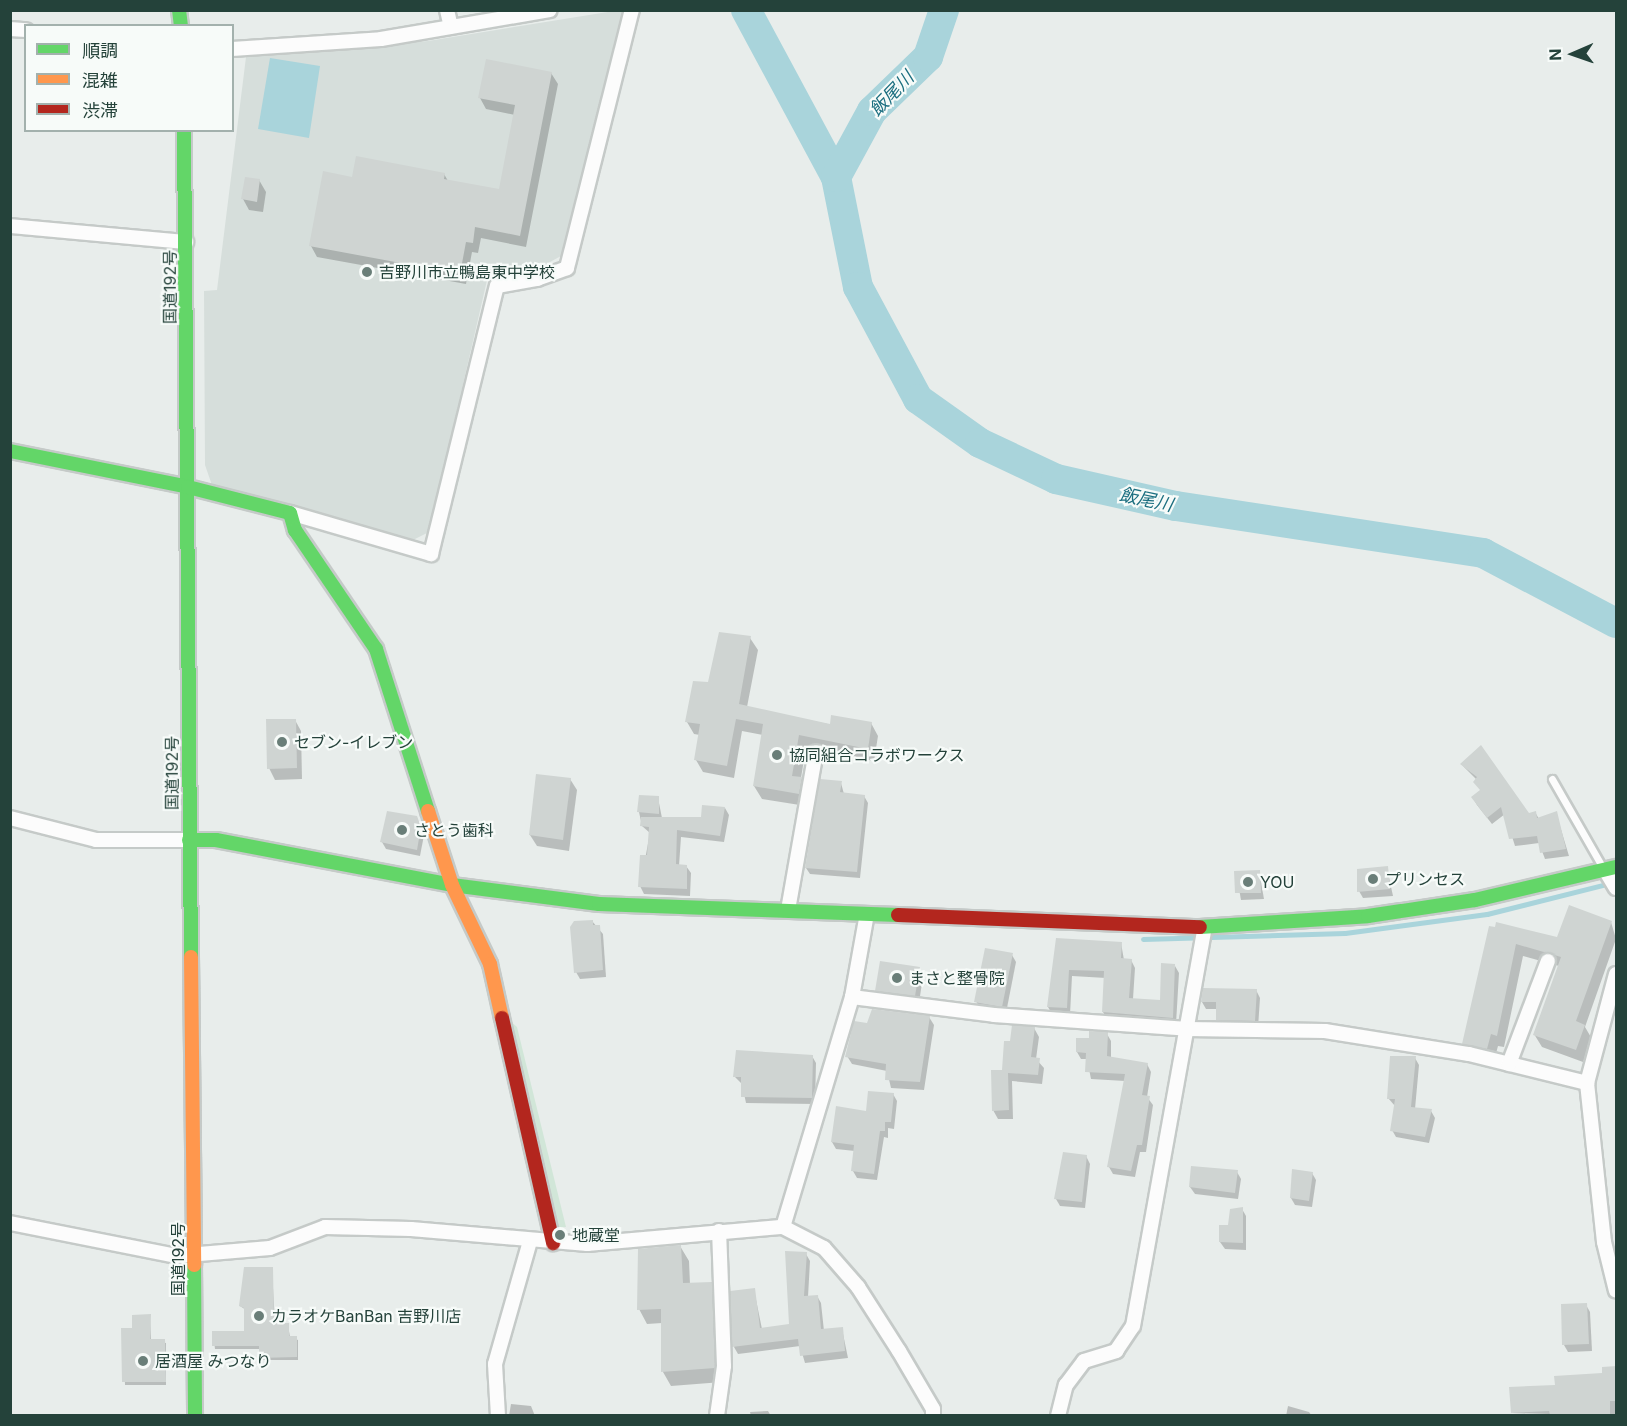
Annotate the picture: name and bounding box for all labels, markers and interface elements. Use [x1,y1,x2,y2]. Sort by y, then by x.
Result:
legend [24,24,234,132]
north arrow [1543,24,1603,84]
text: 順調 [82,40,118,61]
text: N [1545,48,1565,61]
water label: 飯尾川 [865,67,919,121]
text: 混雑 [82,70,118,91]
text: 渋滞 [82,100,118,121]
street label: 国道192号 [160,250,180,324]
place label: 吉野川市立鴨島東中学校 [379,262,555,282]
marker: 吉野川市立鴨島東中学校 [360,265,374,279]
water label: 飯尾川 [1117,484,1175,516]
place label: セブン-イレブン [294,732,413,752]
marker: セブン-イレブン [275,735,289,749]
street label: 国道192号 [162,736,182,810]
place label: 協同組合コラボワークス [789,745,965,765]
marker: 協同組合コラボワークス [770,748,784,762]
place label: さとう歯科 [414,820,494,840]
marker: さとう歯科 [395,823,409,837]
place label: プリンセス [1385,869,1465,889]
place label: YOU [1260,872,1294,892]
marker: プリンセス [1366,872,1380,886]
marker: YOU [1241,875,1255,889]
place label: まさと整骨院 [909,968,1005,988]
marker: まさと整骨院 [890,971,904,985]
street label: 国道192号 [168,1222,188,1296]
place label: 地蔵堂 [572,1225,620,1245]
marker: 地蔵堂 [553,1228,567,1242]
place label: カラオケBanBan 吉野川店 [271,1306,461,1326]
marker: カラオケBanBan 吉野川店 [252,1309,266,1323]
place label: 居酒屋 みつなり [155,1351,271,1371]
marker: 居酒屋 みつなり [136,1354,150,1368]

